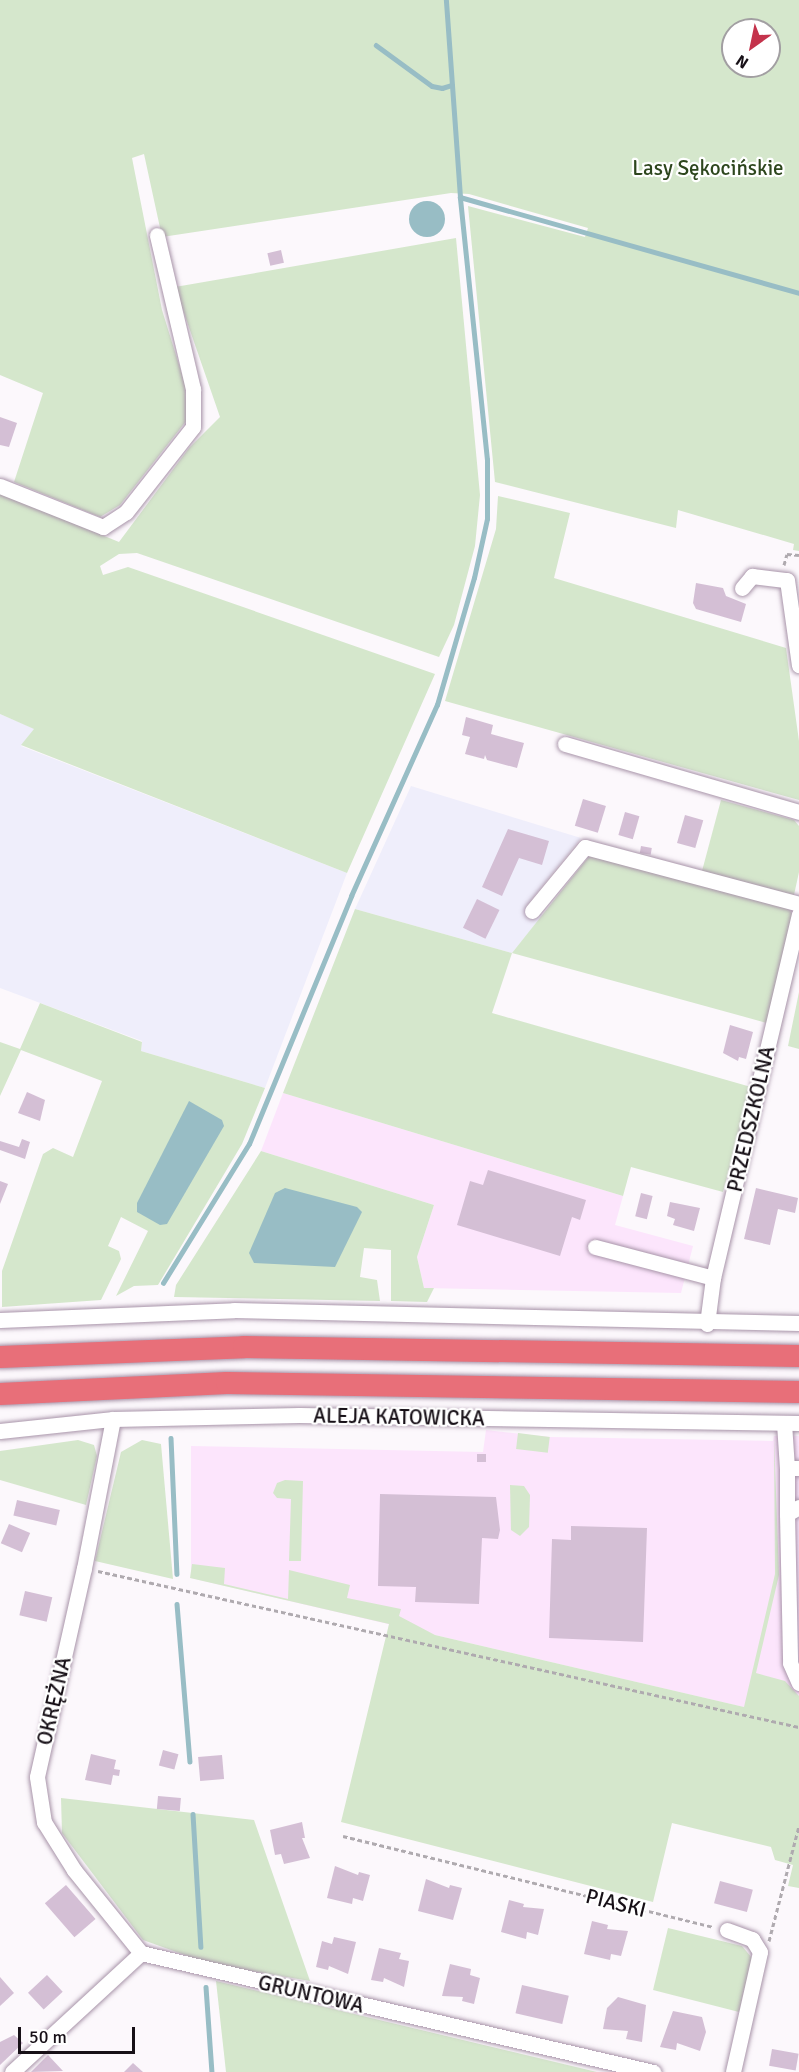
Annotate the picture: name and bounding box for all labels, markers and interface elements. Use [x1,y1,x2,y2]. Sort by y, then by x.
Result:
north arrow [721,18,781,78]
text: N [732,50,752,73]
park label: Lasy Sękocińskie [632,155,784,181]
street label: PRZEDSZKOLNA [722,1044,780,1194]
street label: ALEJA KATOWICKA [313,1403,485,1431]
street label: OKRĘŻNA [32,1654,76,1748]
street label: PIASKI [583,1883,649,1923]
street label: GRUNTOWA [256,1970,366,2018]
scale bar [21,2015,138,2053]
text: 50 m [29,2026,67,2048]

